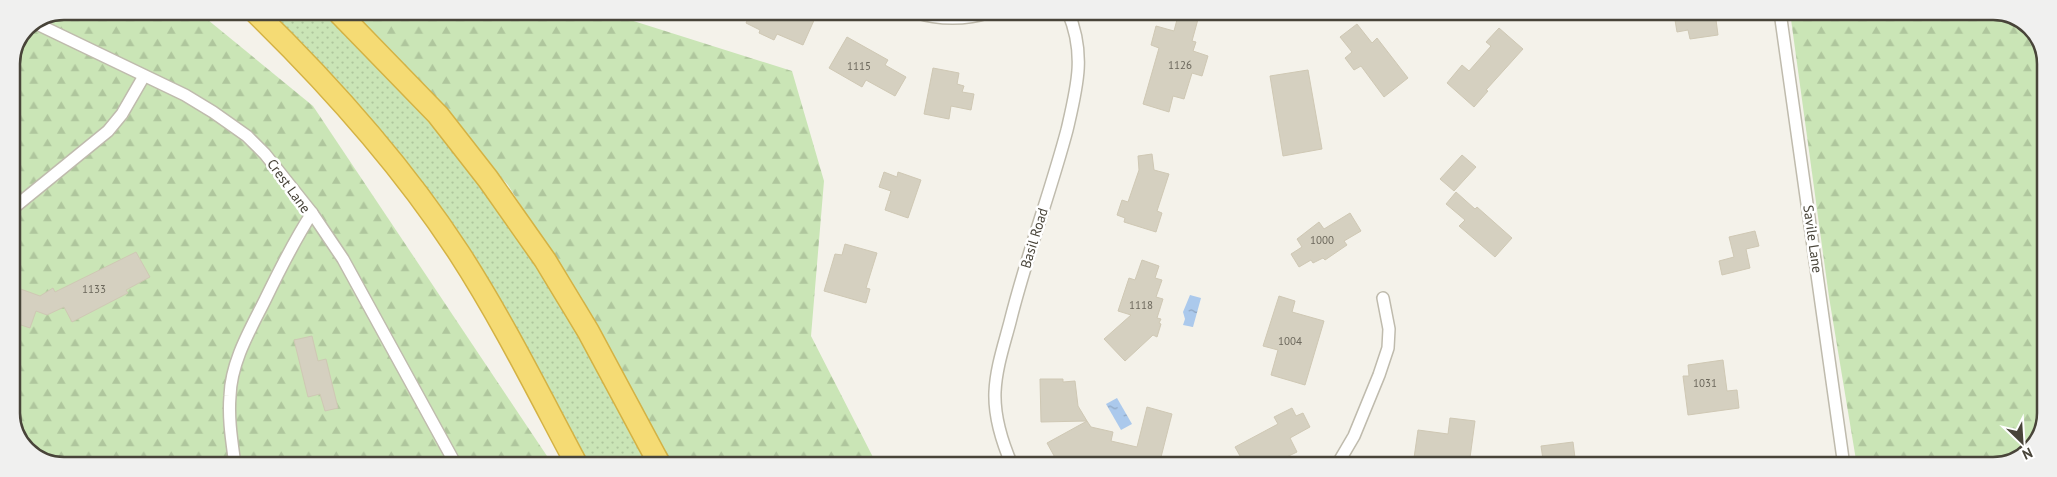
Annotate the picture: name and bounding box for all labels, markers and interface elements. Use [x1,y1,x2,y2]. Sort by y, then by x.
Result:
house number: 1126 [1168,58,1192,72]
house number: 1115 [847,59,871,73]
street label: Crest Lane [263,155,315,217]
street label: Savile Lane [1799,204,1827,274]
street label: Basil Road [1016,206,1052,270]
house number: 1000 [1310,233,1334,247]
house number: 1133 [82,282,106,296]
house number: 1118 [1129,298,1153,312]
house number: 1004 [1278,334,1302,348]
house number: 1031 [1693,376,1717,390]
north arrow [1997,417,2047,467]
text: N [2020,444,2035,464]

